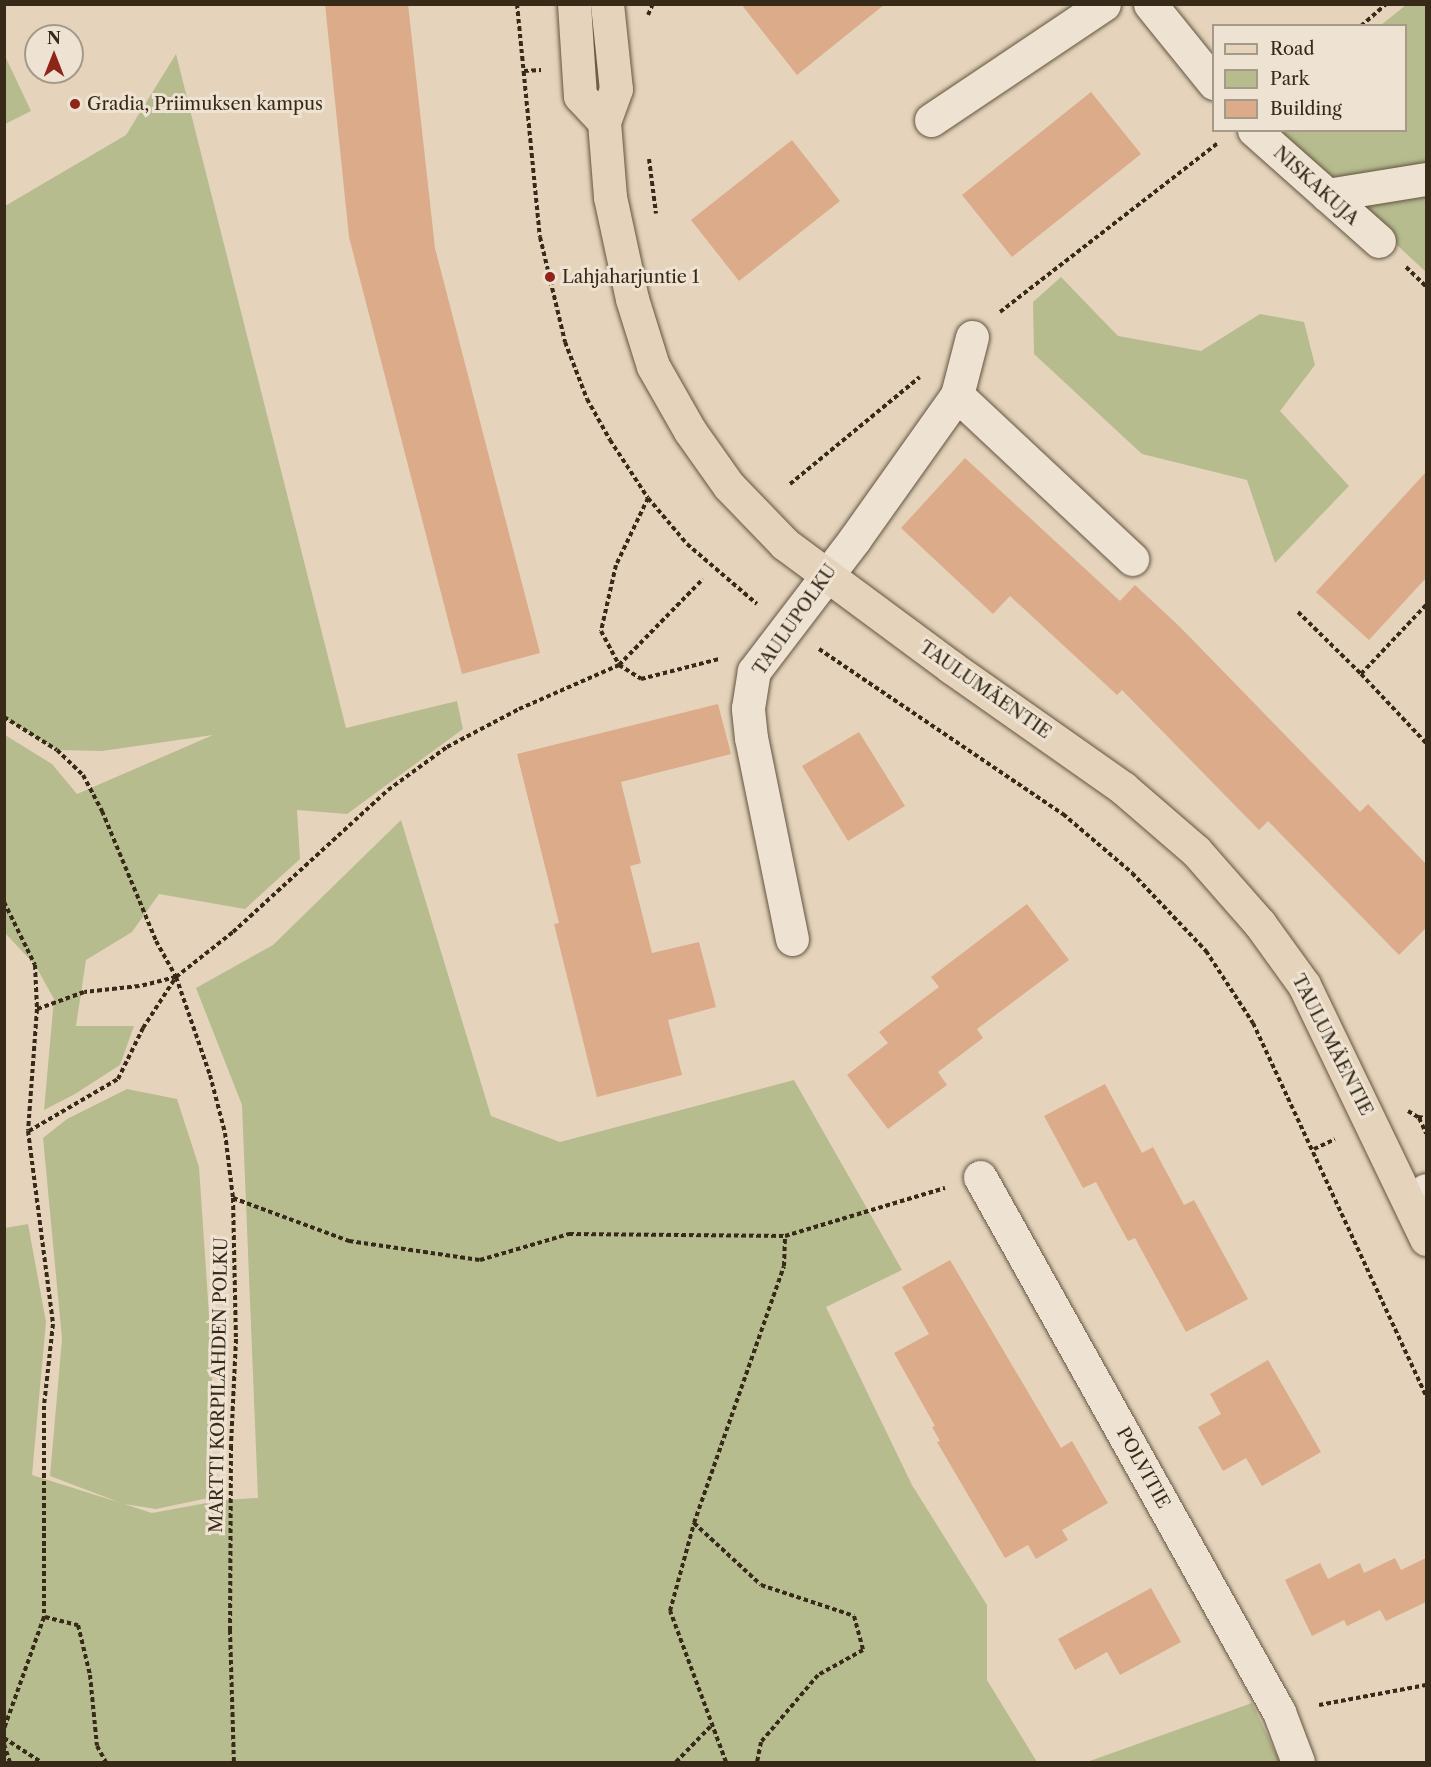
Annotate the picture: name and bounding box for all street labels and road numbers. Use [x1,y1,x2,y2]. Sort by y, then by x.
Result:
street label: NISKAKUJA [1269,142,1363,230]
street label: TAULUPOLKU [749,560,841,680]
street label: TAULUMÄENTIE [915,637,1055,743]
street label: TAULUMÄENTIE [1287,971,1377,1119]
street label: MARTTI KORPILAHDEN POLKU [206,1237,232,1533]
street label: POLVITIE [1112,1424,1174,1512]

